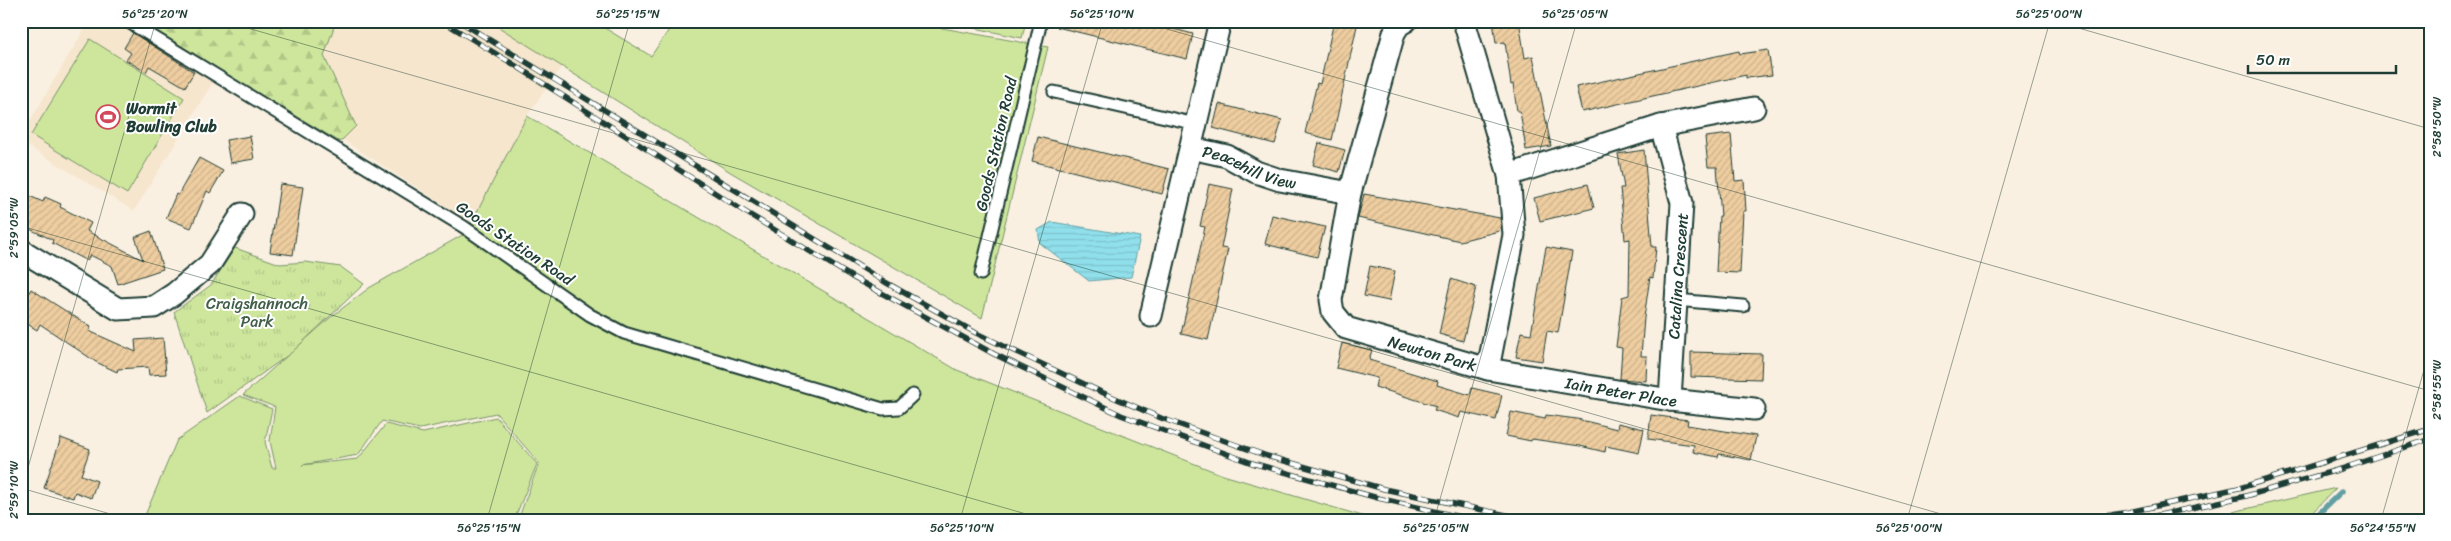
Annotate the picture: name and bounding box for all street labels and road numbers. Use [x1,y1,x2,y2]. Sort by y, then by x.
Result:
street label: Goods Station Road [966,72,1026,214]
street label: Peacehill View [1200,136,1299,197]
street label: Goods Station Road [450,193,581,294]
street label: Catalina Crescent [1659,212,1697,340]
street label: Newton Park [1385,326,1481,380]
street label: Iain Peter Place [1562,368,1679,415]

